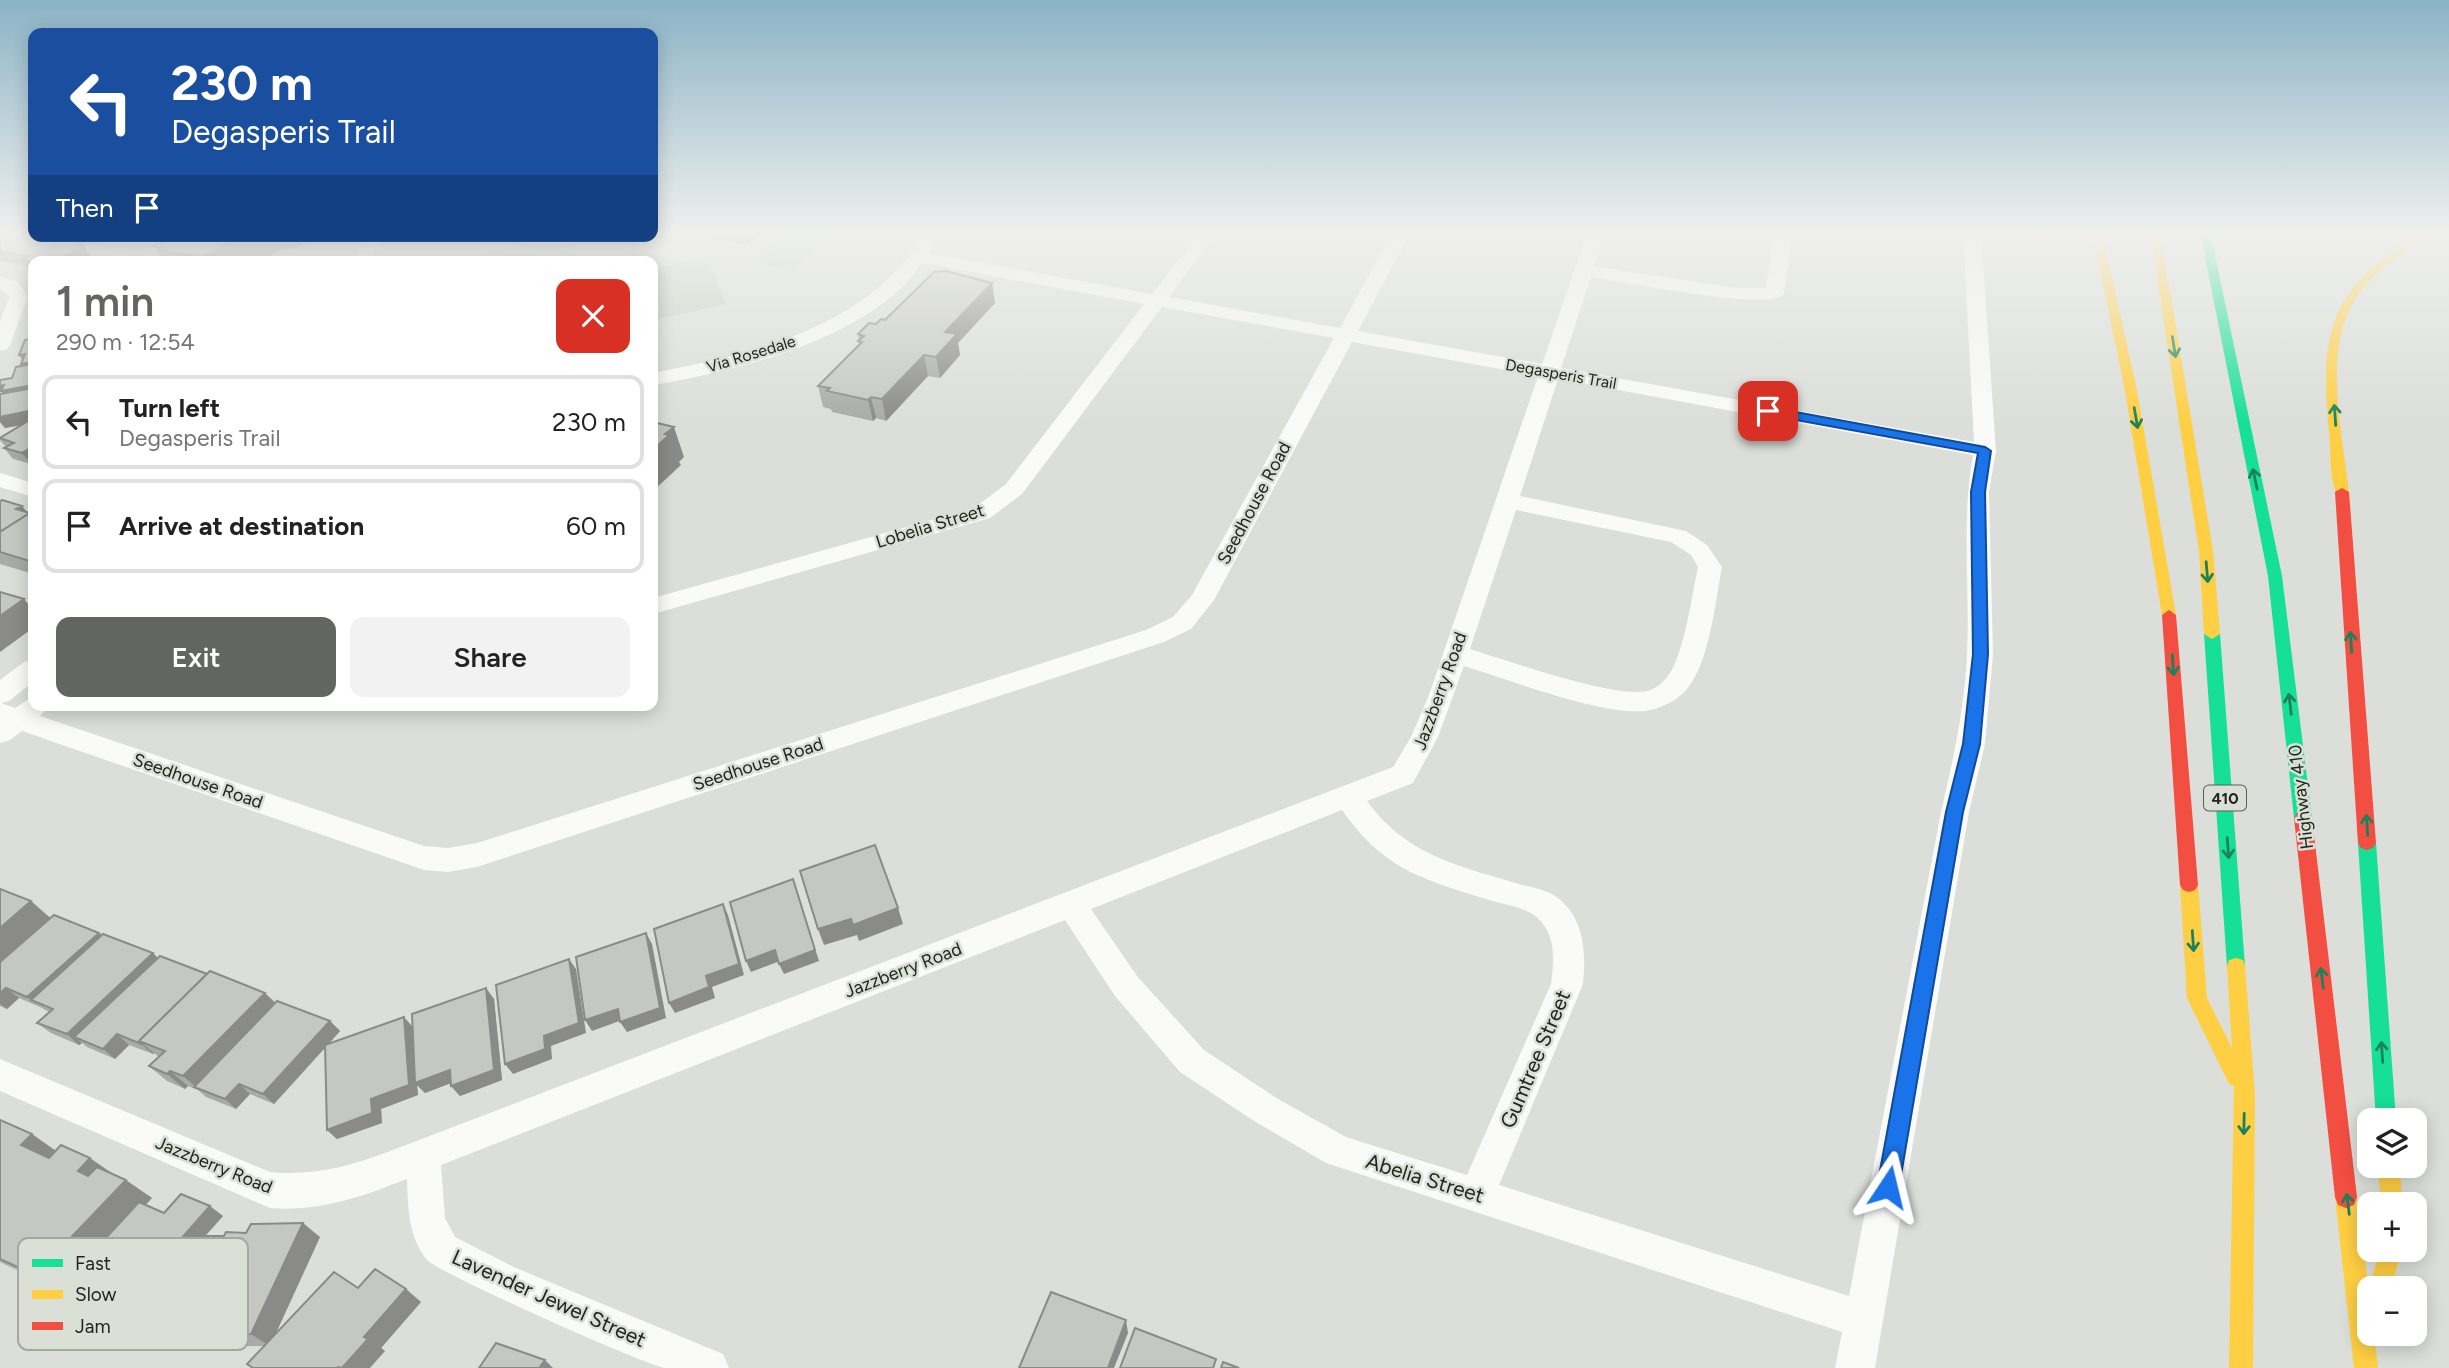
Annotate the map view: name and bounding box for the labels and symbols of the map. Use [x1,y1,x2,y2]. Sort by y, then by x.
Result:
street label: Via Rosedale [704,331,798,377]
one-way arrow [2168,335,2181,358]
street label: Degasperis Trail [1504,355,1618,393]
pin [1738,381,1798,441]
one-way arrow [2329,404,2342,427]
one-way arrow [2130,406,2143,429]
street label: Seedhouse Road [1212,438,1296,568]
one-way arrow [2248,468,2261,491]
street label: Lobelia Street [873,499,987,553]
one-way arrow [2201,560,2214,583]
street label: Jazzberry Road [1408,629,1472,753]
one-way arrow [2344,631,2357,654]
one-way arrow [2167,653,2180,676]
one-way arrow [2283,693,2296,716]
street label: Seedhouse Road [690,733,826,795]
street label: Highway 410 [2284,743,2318,851]
street label: Seedhouse Road [130,748,266,814]
road number: 410 [2204,786,2246,810]
one-way arrow [2360,814,2373,837]
one-way arrow [2222,836,2235,859]
one-way arrow [2187,929,2200,952]
street label: Jazzberry Road [841,938,965,1002]
one-way arrow [2315,968,2328,990]
street label: Gumtree Street [1495,986,1575,1132]
one-way arrow [2375,1041,2388,1064]
one-way arrow [2238,1112,2251,1135]
street label: Jazzberry Road [152,1132,276,1198]
street label: Abelia Street [1363,1148,1487,1208]
position arrow [1851,1150,1925,1224]
one-way arrow [2342,1194,2355,1216]
legend [18,1238,248,1350]
street label: Lavender Jewel Street [448,1244,650,1352]
text: Fast [75,1252,111,1275]
text: Slow [75,1283,117,1306]
text: Jam [75,1315,111,1338]

